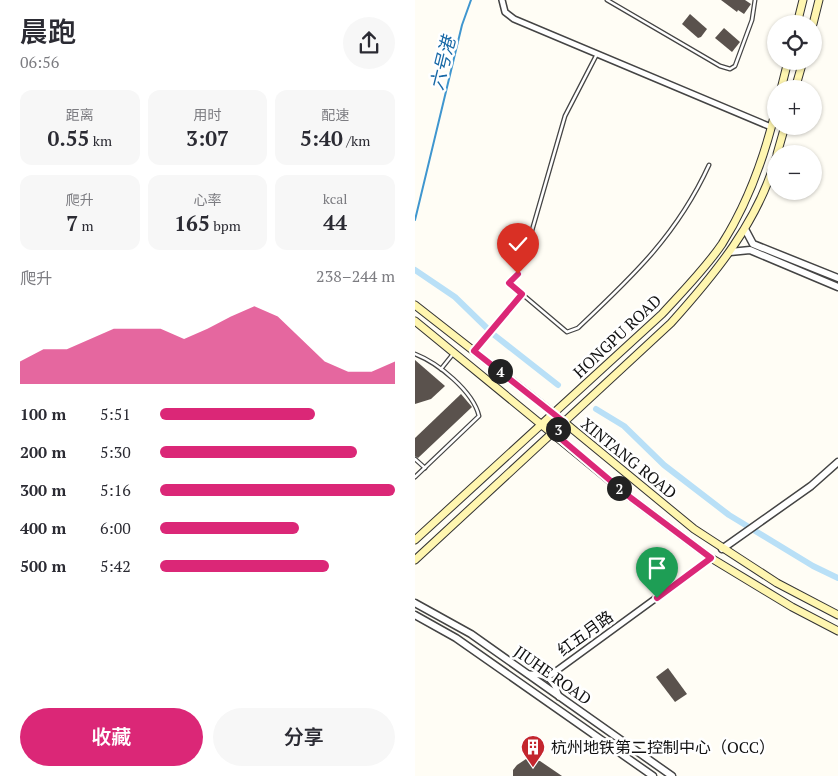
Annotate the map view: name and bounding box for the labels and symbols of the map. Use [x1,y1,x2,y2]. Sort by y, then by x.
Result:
water label: 六号港 [424,31,461,92]
pin [497,223,539,274]
street label: HONGPU ROAD [568,289,666,383]
pin: 4 [487,358,513,384]
street label: XINTANG ROAD [577,413,681,503]
pin: 3 [545,416,571,442]
pin: 2 [607,476,631,500]
pin [636,547,678,598]
street label: 红五月路 [553,605,617,661]
street label: JIUHE ROAD [510,640,596,710]
building icon: 杭州地铁第二控制中心（OCC） [520,734,546,768]
place label: 杭州地铁第二控制中心（OCC） [551,736,775,758]

